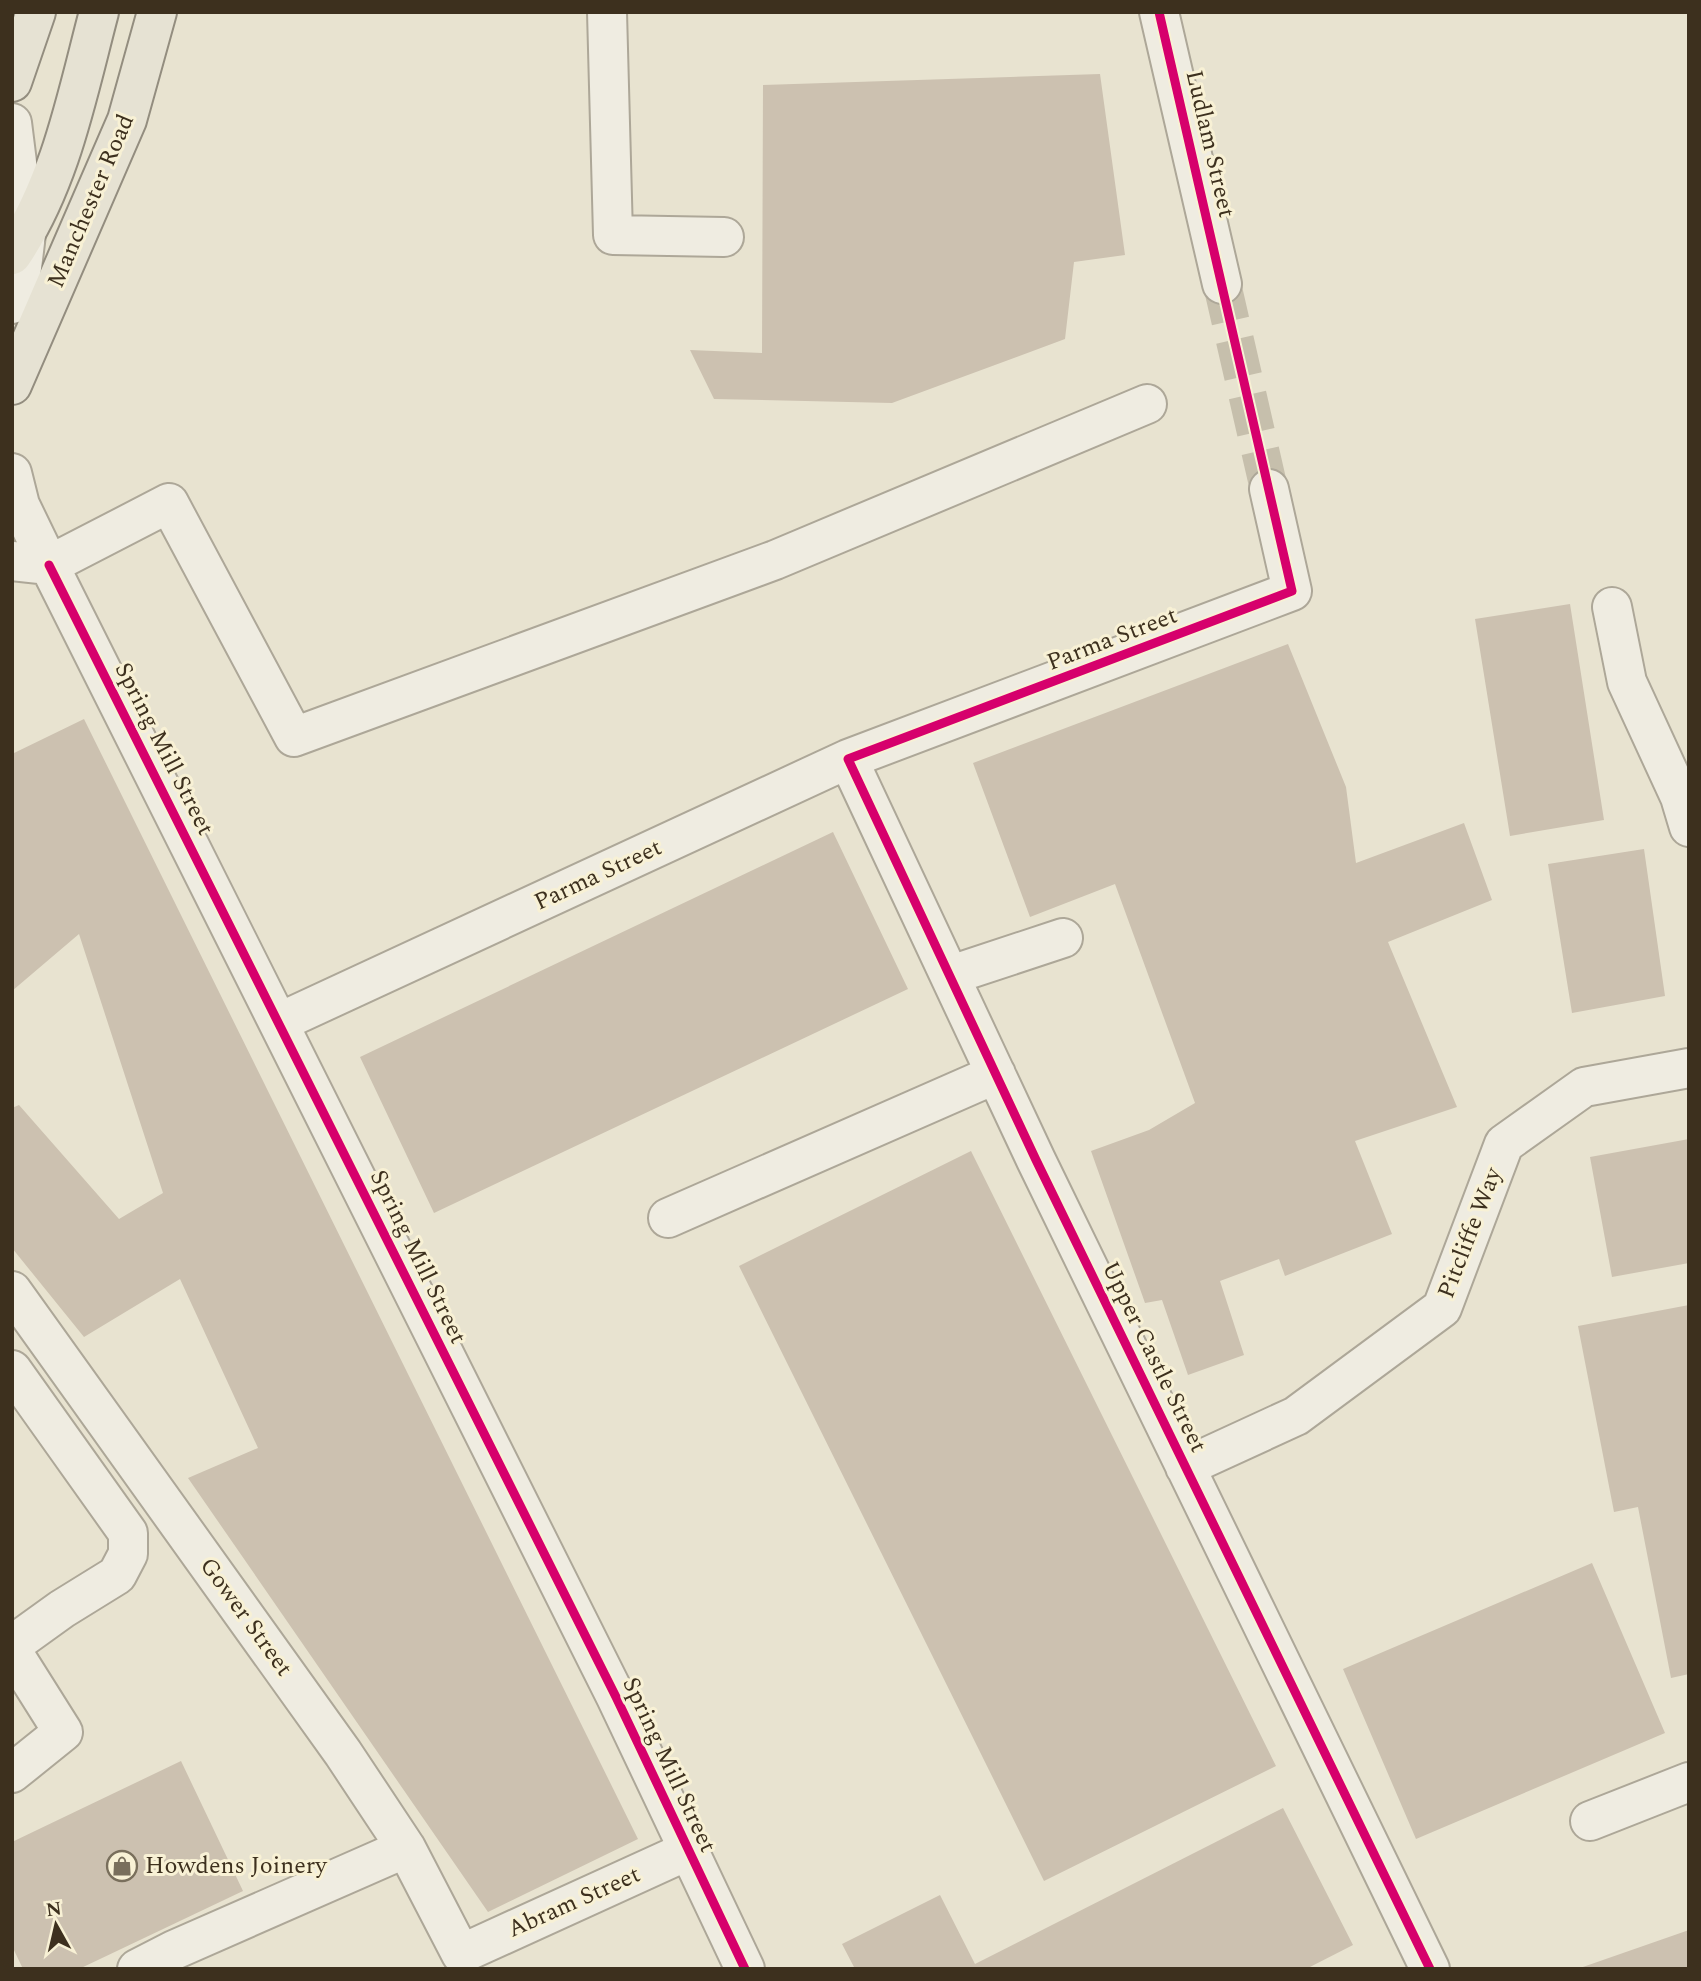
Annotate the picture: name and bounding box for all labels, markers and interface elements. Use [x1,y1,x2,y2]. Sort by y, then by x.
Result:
street label: Ludlam Street [1176,67,1244,221]
street label: Manchester Road [38,109,144,293]
street label: Parma Street [1041,598,1183,680]
street label: Spring Mill Street [105,656,223,842]
street label: Parma Street [528,830,668,920]
street label: Pitcliffe Way [1429,1161,1512,1304]
street label: Spring Mill Street [360,1164,476,1350]
street label: Upper Castle Street [1092,1255,1216,1459]
street label: Gower Street [190,1550,302,1684]
street label: Spring Mill Street [613,1671,725,1859]
place label: Howdens Joinery [145,1848,328,1884]
shop icon: Howdens Joinery [105,1849,139,1883]
street label: Abram Street [502,1857,646,1947]
north arrow [21,1890,91,1960]
text: N [44,1894,64,1925]

